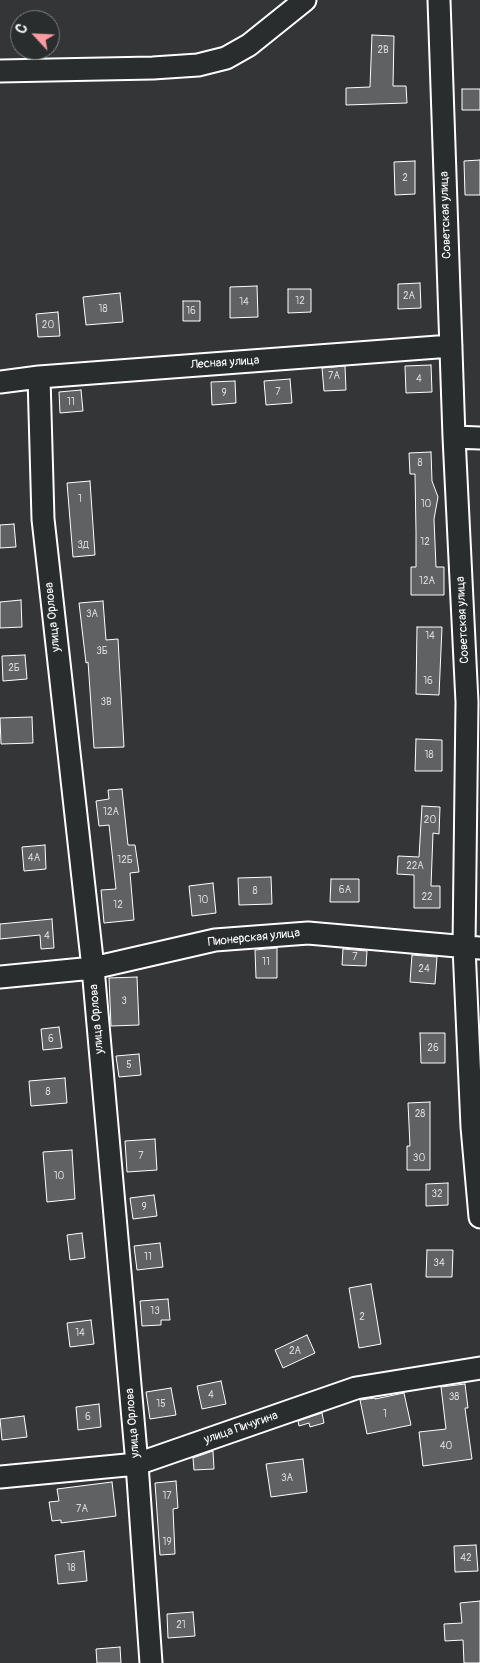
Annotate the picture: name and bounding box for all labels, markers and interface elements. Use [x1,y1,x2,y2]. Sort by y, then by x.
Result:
north arrow [10,10,60,60]
text: С [12,21,31,36]
house number: 2В [377,44,389,56]
street label: Советская улица [437,171,455,259]
house number: 2 [402,172,408,184]
house number: 2А [403,290,415,302]
house number: 12 [295,295,305,307]
house number: 14 [239,296,249,308]
house number: 18 [99,303,107,315]
house number: 16 [186,305,196,317]
house number: 20 [42,319,54,331]
street label: Лесная улица [190,353,260,373]
house number: 7А [328,370,340,382]
house number: 4 [416,373,422,385]
house number: 7 [275,386,281,398]
house number: 9 [221,387,227,399]
house number: 11 [67,396,75,408]
house number: 8 [417,457,423,469]
house number: 1 [78,493,82,505]
house number: 10 [421,498,431,510]
house number: 12 [420,536,430,548]
house number: 3Д [77,539,89,551]
house number: 12А [419,575,435,587]
street label: Советская улица [454,576,472,664]
street label: улица Орлова [42,581,64,653]
house number: 3А [86,608,98,620]
house number: 14 [425,630,435,642]
house number: 3Б [96,645,108,657]
house number: 2Б [8,662,20,674]
house number: 16 [423,675,433,687]
house number: 3В [100,696,112,708]
house number: 18 [425,749,433,761]
house number: 12А [103,806,119,818]
house number: 20 [424,814,436,826]
house number: 4А [28,852,40,864]
house number: 12Б [117,854,133,866]
house number: 22А [406,860,424,872]
house number: 6А [339,884,351,896]
house number: 8 [252,885,258,897]
house number: 22 [421,891,433,903]
house number: 10 [198,894,208,906]
house number: 12 [113,899,123,911]
street label: Пионерская улица [207,926,301,950]
house number: 4 [44,930,50,942]
house number: 7 [352,951,358,963]
house number: 11 [262,956,270,968]
house number: 24 [418,963,430,975]
street label: улица Орлова [87,984,107,1054]
house number: 3 [121,995,127,1007]
house number: 6 [48,1033,54,1045]
house number: 26 [427,1042,439,1054]
house number: 5 [126,1059,132,1071]
house number: 8 [45,1086,51,1098]
house number: 28 [415,1108,425,1120]
house number: 7 [138,1150,144,1162]
house number: 30 [413,1152,425,1164]
house number: 10 [54,1170,64,1182]
house number: 32 [431,1188,443,1200]
house number: 9 [141,1201,147,1213]
house number: 11 [144,1251,152,1263]
house number: 34 [433,1257,445,1269]
house number: 13 [150,1305,160,1317]
house number: 2 [359,1311,365,1323]
house number: 14 [75,1327,85,1339]
house number: 2А [289,1345,301,1357]
street label: улица Орлова [123,1388,143,1458]
house number: 4 [208,1389,214,1401]
house number: 38 [449,1391,459,1403]
house number: 15 [156,1398,166,1410]
house number: 1 [383,1408,387,1420]
street label: улица Пичугина [202,1409,280,1447]
house number: 6 [85,1411,91,1423]
house number: 40 [440,1440,452,1452]
house number: 3А [281,1472,293,1484]
house number: 17 [162,1490,172,1502]
house number: 7А [76,1503,88,1515]
house number: 19 [162,1536,172,1548]
house number: 42 [460,1552,472,1564]
house number: 18 [67,1562,75,1574]
house number: 21 [176,1619,186,1631]

